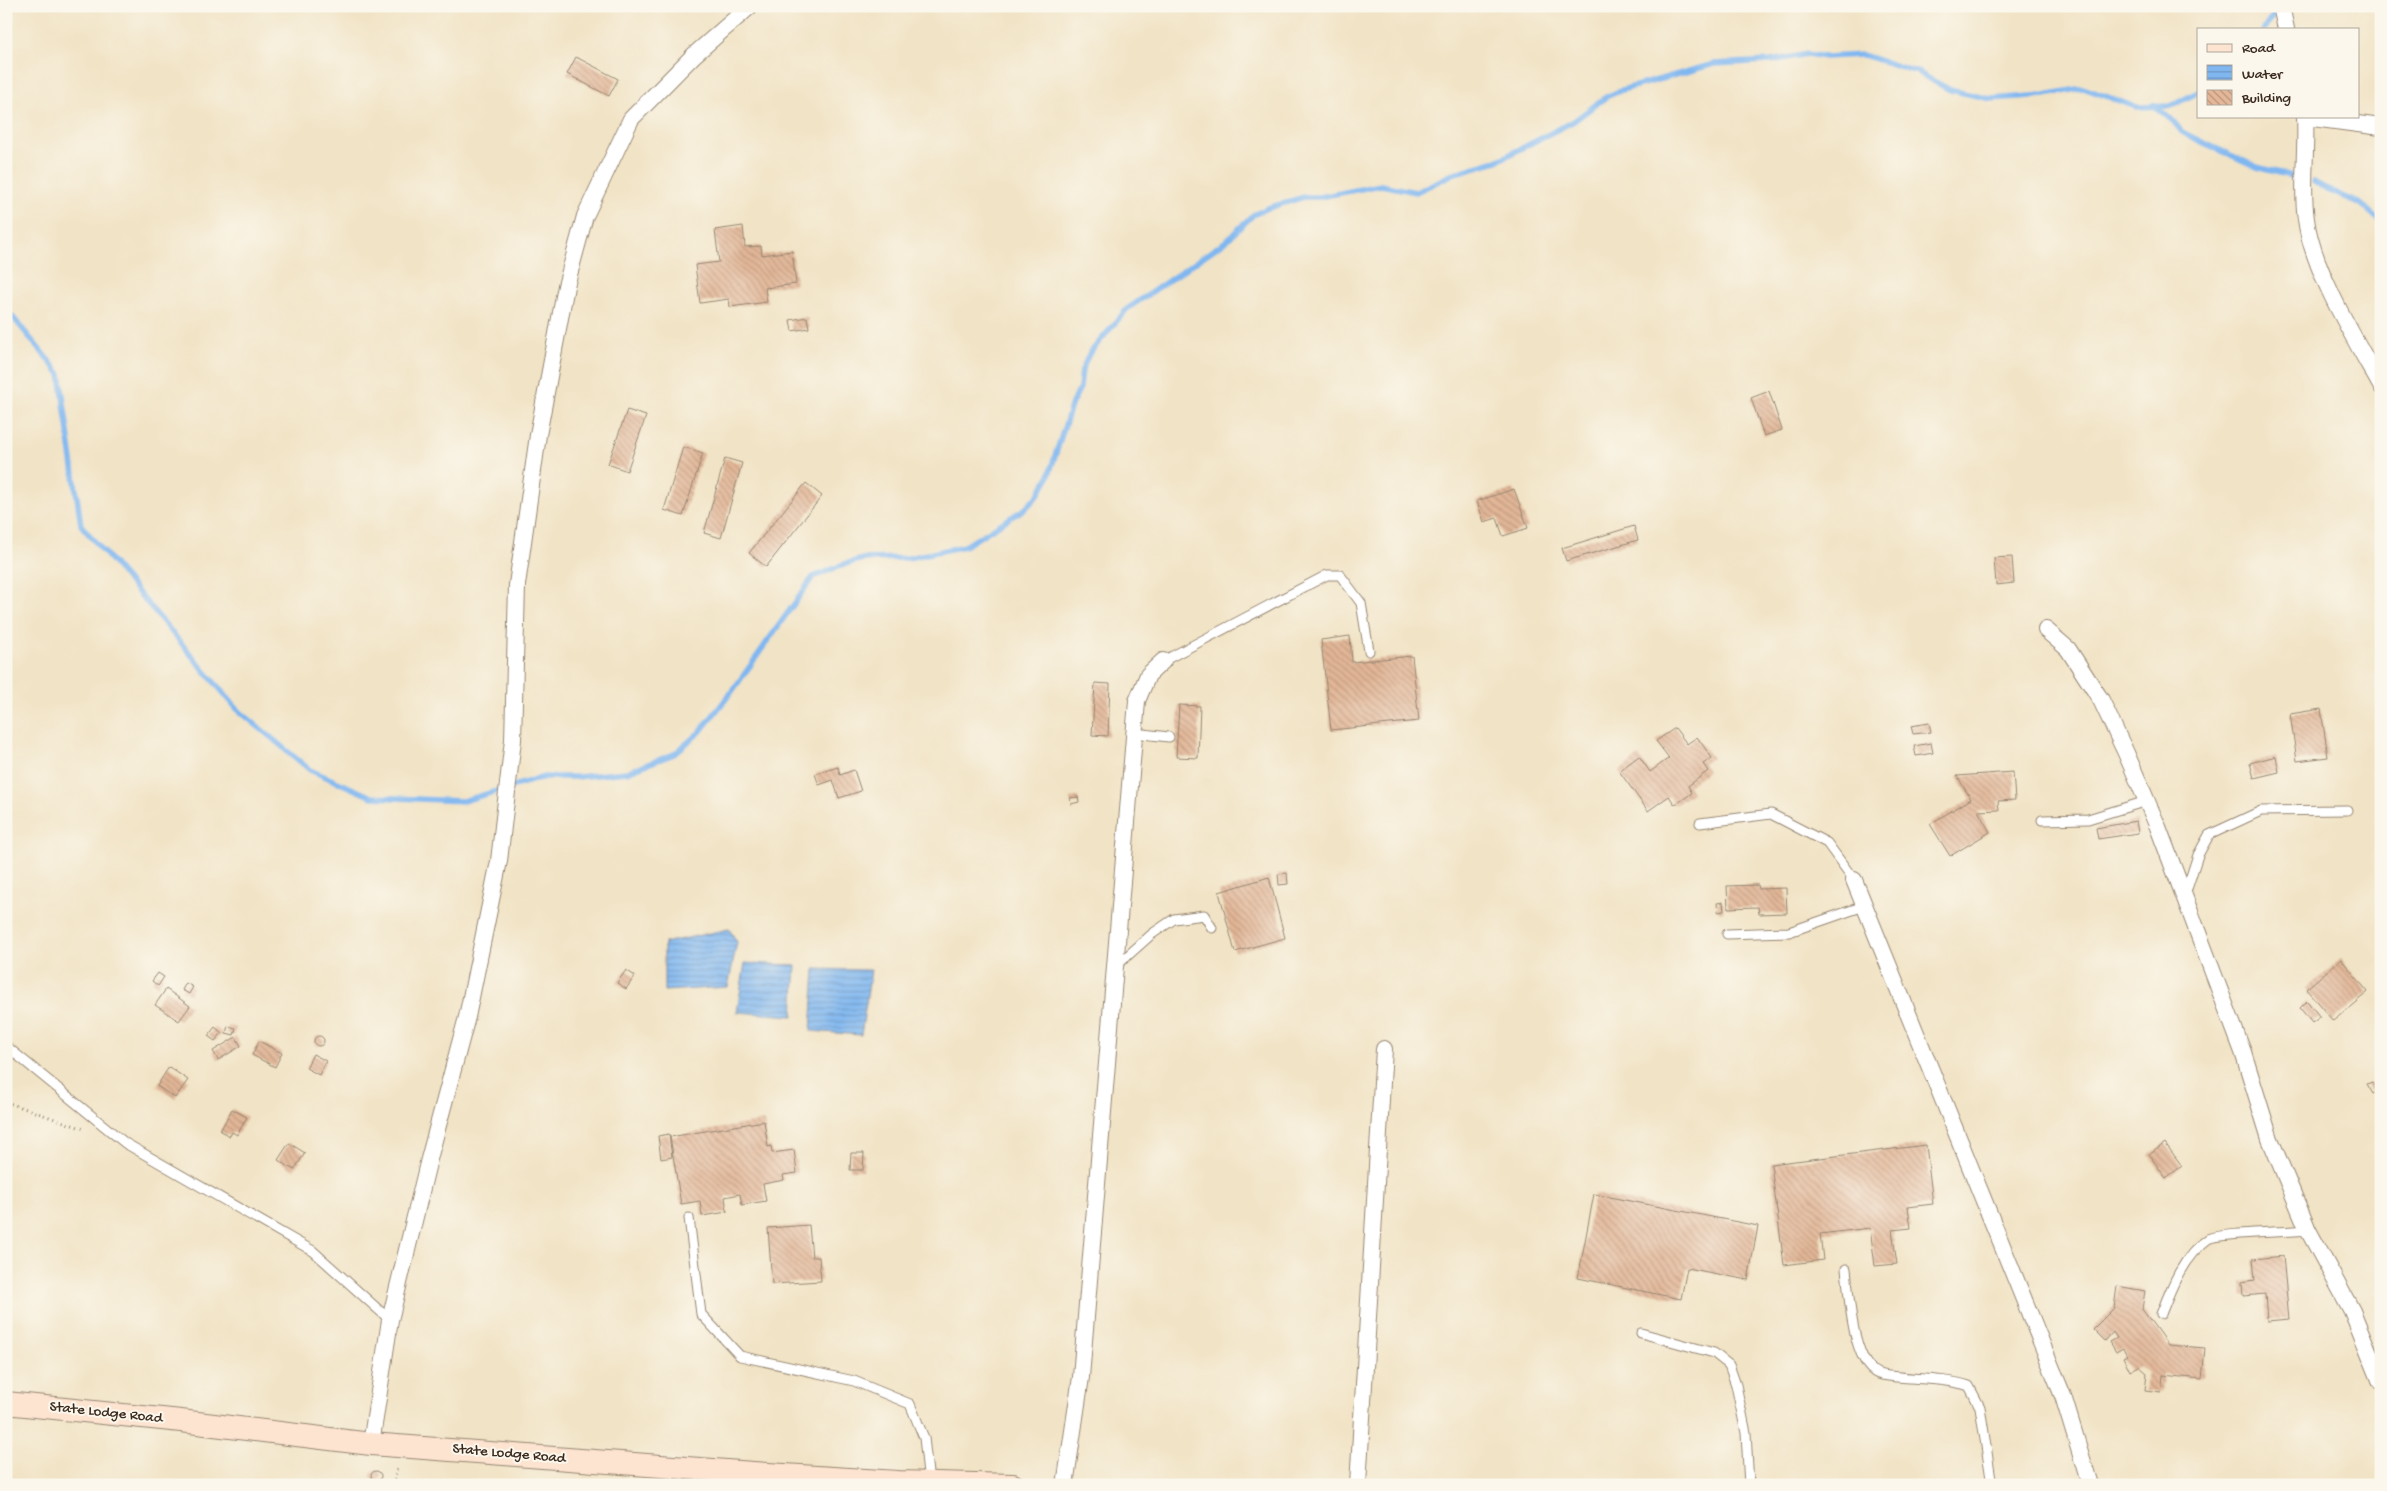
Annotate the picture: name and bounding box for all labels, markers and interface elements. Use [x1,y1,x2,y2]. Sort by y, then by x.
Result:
legend [2197,28,2360,118]
text: Road [2242,40,2276,58]
text: Water [2242,66,2284,84]
text: Building [2241,90,2291,108]
street label: State Lodge Road [49,1398,165,1428]
street label: State Lodge Road [452,1440,568,1468]

